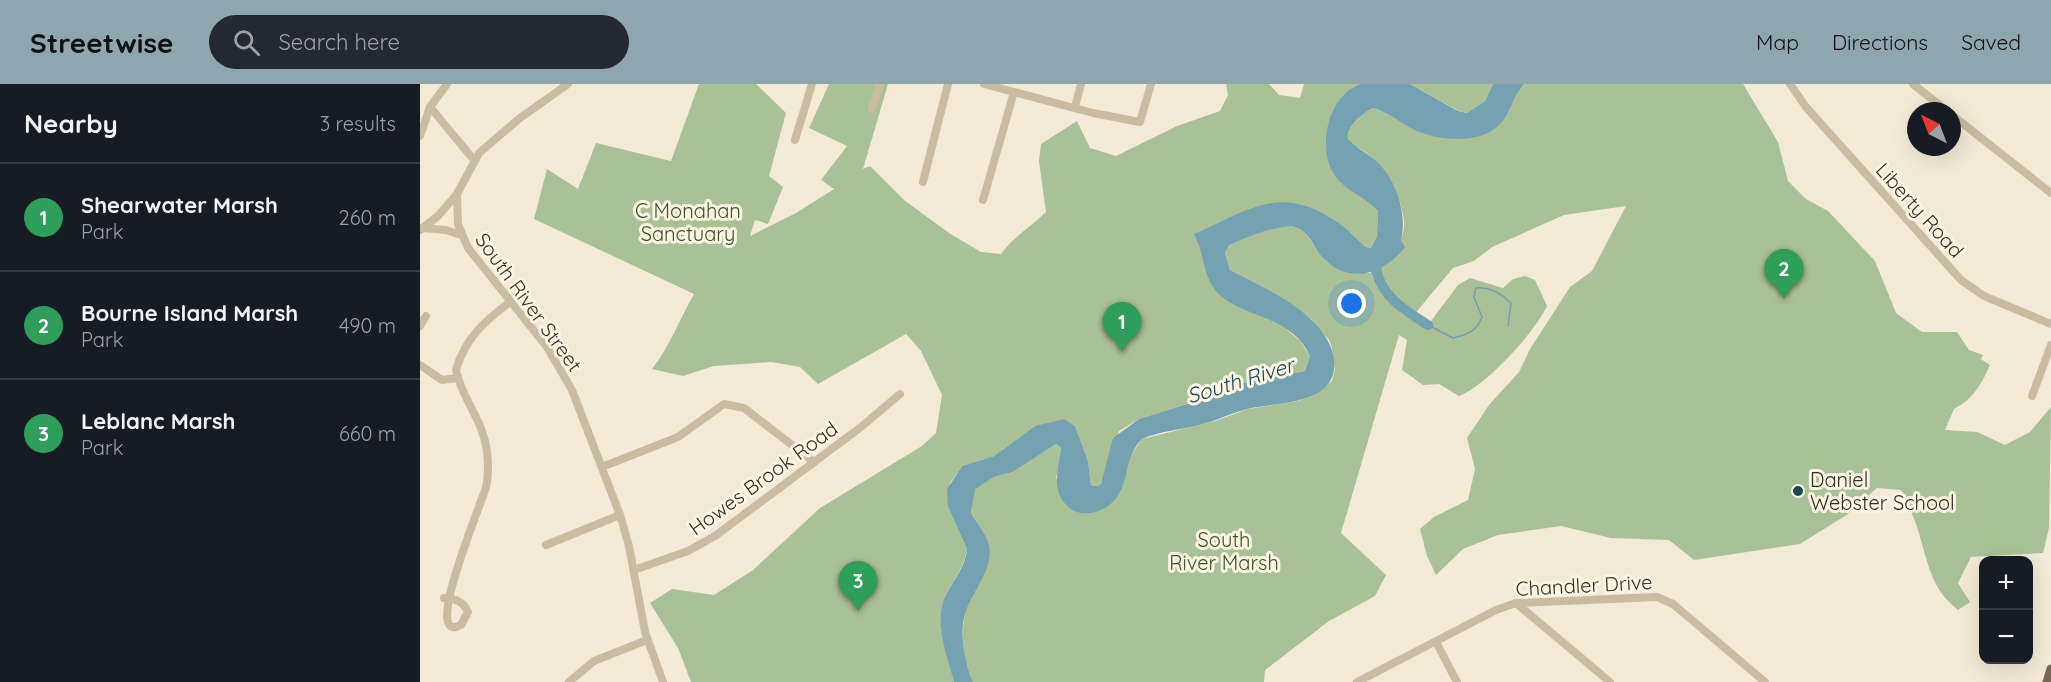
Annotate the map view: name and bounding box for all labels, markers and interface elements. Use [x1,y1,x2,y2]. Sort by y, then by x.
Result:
search box [209,15,629,69]
text: Streetwise [30,25,173,60]
icon: search [230,26,263,59]
text: Search here [278,28,400,56]
text: Map [1756,29,1799,55]
text: Directions [1832,29,1928,55]
text: Saved [1961,29,2021,55]
north arrow [1907,102,1961,156]
text: Nearby [24,107,118,140]
text: 3 results [320,111,396,136]
street label: Liberty Road [1871,157,1969,263]
text: Shearwater Marsh [81,191,278,219]
park label: C Monahan Sanctuary [635,198,741,246]
text: 1 [40,205,47,230]
text: 260 m [339,205,396,230]
text: Park [81,219,123,244]
street label: South River Street [470,228,588,376]
pin: 2 [1764,250,1804,299]
your location [1337,289,1366,318]
text: Bourne Island Marsh [81,299,298,327]
pin: 1 [1102,302,1142,352]
text: 2 [38,313,49,338]
text: 490 m [339,313,396,338]
text: Park [81,327,123,352]
water label: South River [1183,351,1300,409]
text: Leblanc Marsh [81,407,236,435]
street label: Howes Brook Road [684,416,842,540]
text: 3 [38,421,49,446]
text: 660 m [339,421,396,446]
text: Park [81,435,123,460]
place label: Daniel Webster School [1810,467,1955,515]
marker: Daniel Webster School [1791,484,1805,498]
park label: South River Marsh [1169,527,1279,575]
map controls [1979,556,2033,664]
button: + [1979,556,2033,610]
pin: 3 [838,562,878,611]
street label: Chandler Drive [1515,569,1653,601]
button: − [1979,610,2033,664]

